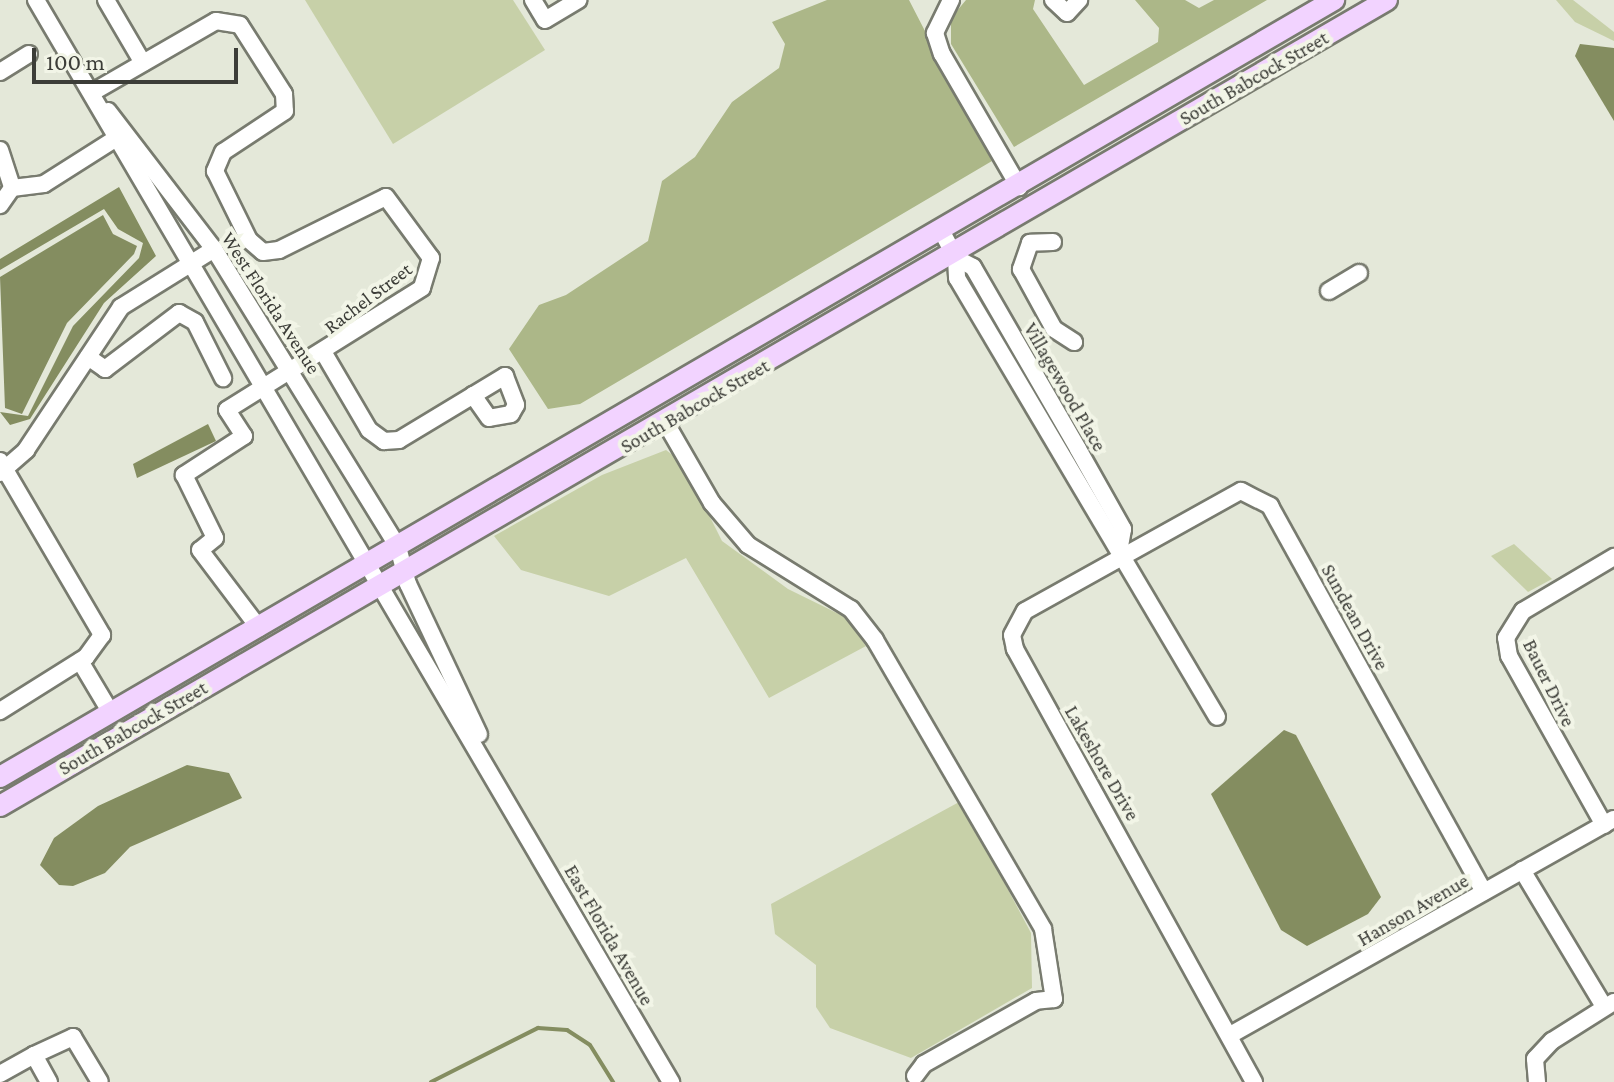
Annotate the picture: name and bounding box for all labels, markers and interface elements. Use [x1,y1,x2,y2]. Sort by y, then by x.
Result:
street label: South Babcock Street [1175,26,1333,130]
scale bar [36,32,242,82]
text: 100 m [46,48,105,75]
street label: West Florida Avenue [216,228,326,378]
street label: Rachel Street [319,257,417,339]
street label: Villagewood Place [1018,318,1112,456]
street label: South Babcock Street [616,354,774,458]
street label: Sundean Drive [1316,560,1394,674]
street label: Bauer Drive [1518,636,1580,730]
street label: South Babcock Street [54,676,212,780]
street label: Lakeshore Drive [1059,701,1145,825]
street label: East Florida Avenue [559,861,659,1009]
street label: Hanson Avenue [1353,869,1473,951]

